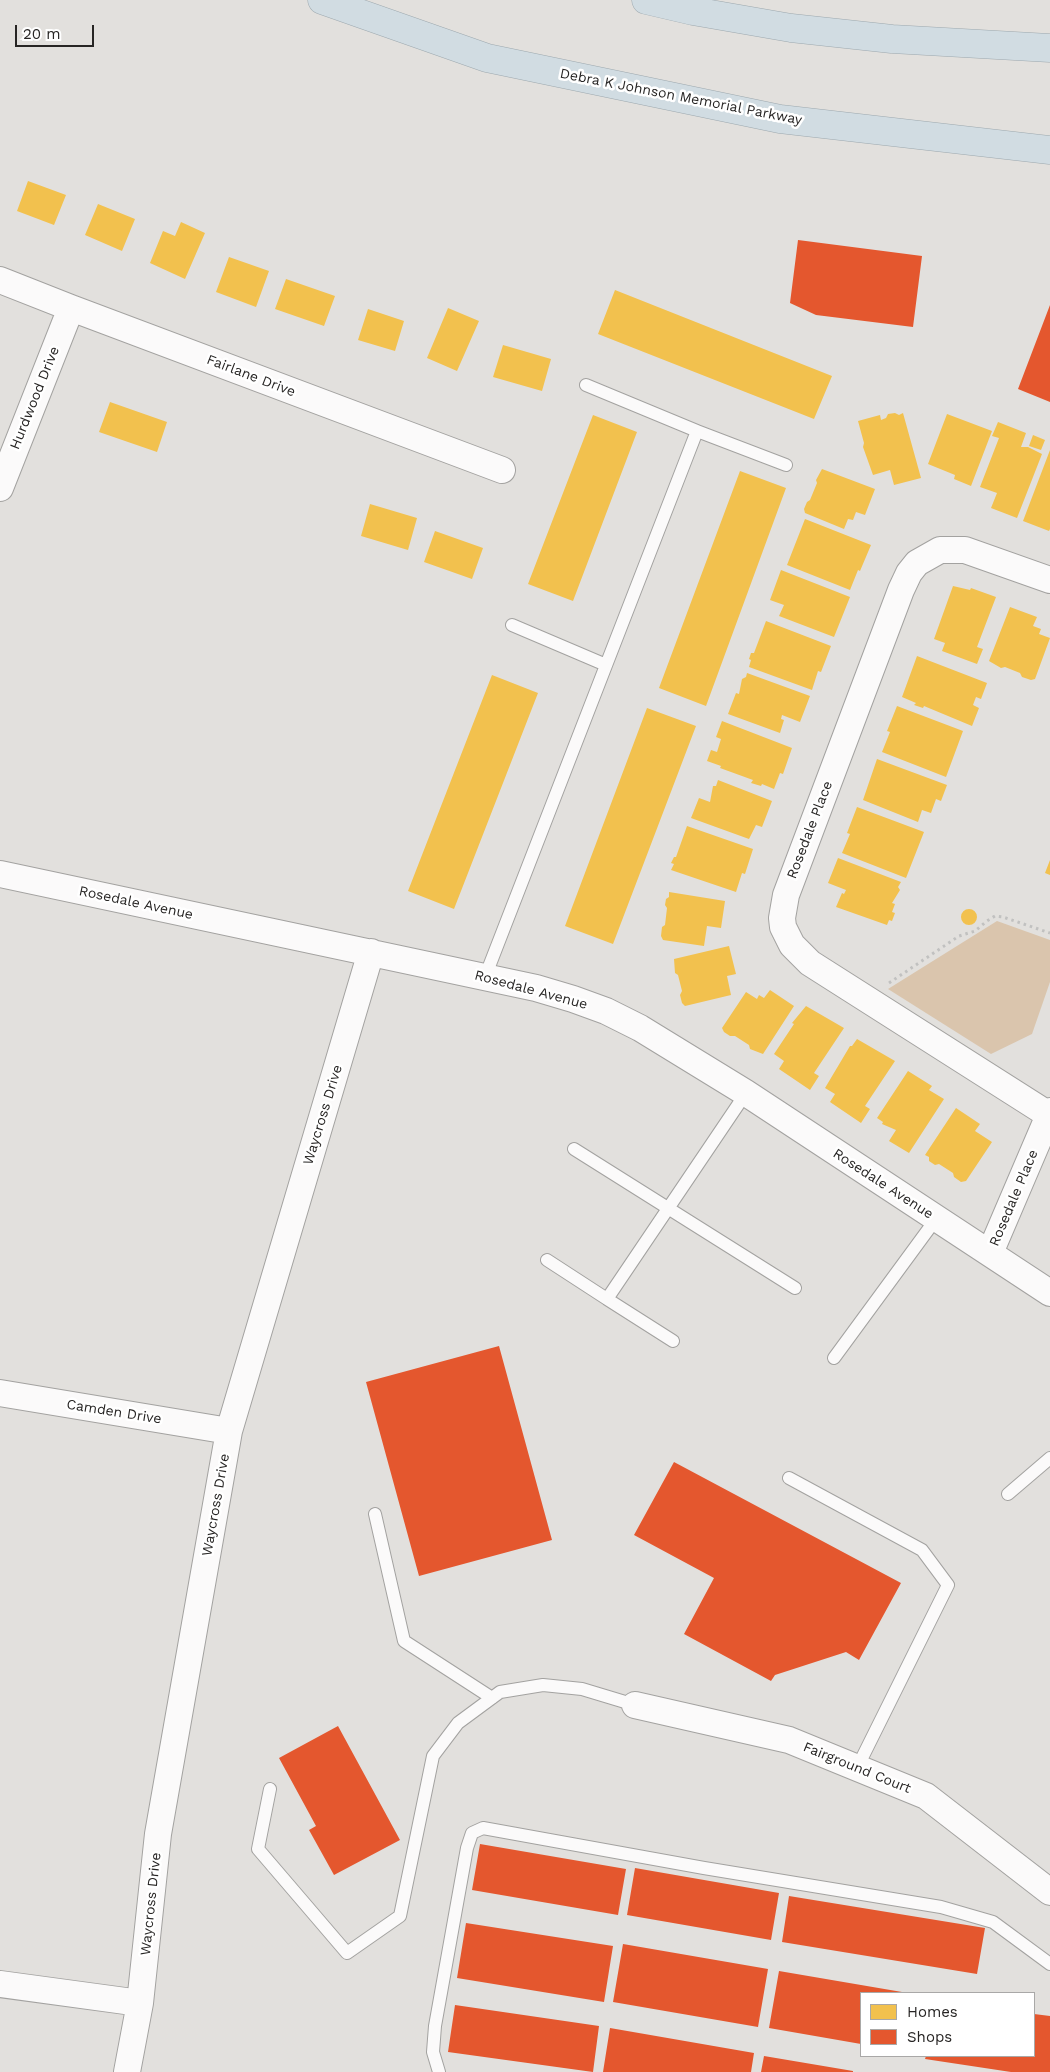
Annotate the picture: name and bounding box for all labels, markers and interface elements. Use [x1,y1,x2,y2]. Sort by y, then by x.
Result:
scale bar [18,15,96,47]
text: 20 m [23,25,61,43]
street label: Debra K Johnson Memorial Parkway [558,65,804,129]
street label: Hurdwood Drive [7,344,63,452]
street label: Fairlane Drive [204,351,298,401]
street label: Rosedale Place [784,779,836,881]
street label: Rosedale Avenue [77,883,195,923]
street label: Rosedale Avenue [473,967,589,1013]
street label: Waycross Drive [300,1063,346,1167]
street label: Rosedale Avenue [830,1145,936,1223]
street label: Rosedale Place [986,1147,1042,1249]
street label: Camden Drive [65,1396,163,1428]
street label: Waycross Drive [199,1452,233,1558]
street label: Fairground Court [801,1739,913,1797]
street label: Waycross Drive [137,1852,165,1956]
legend [860,1992,1035,2057]
text: Homes [907,2003,958,2021]
text: Shops [907,2028,952,2046]

